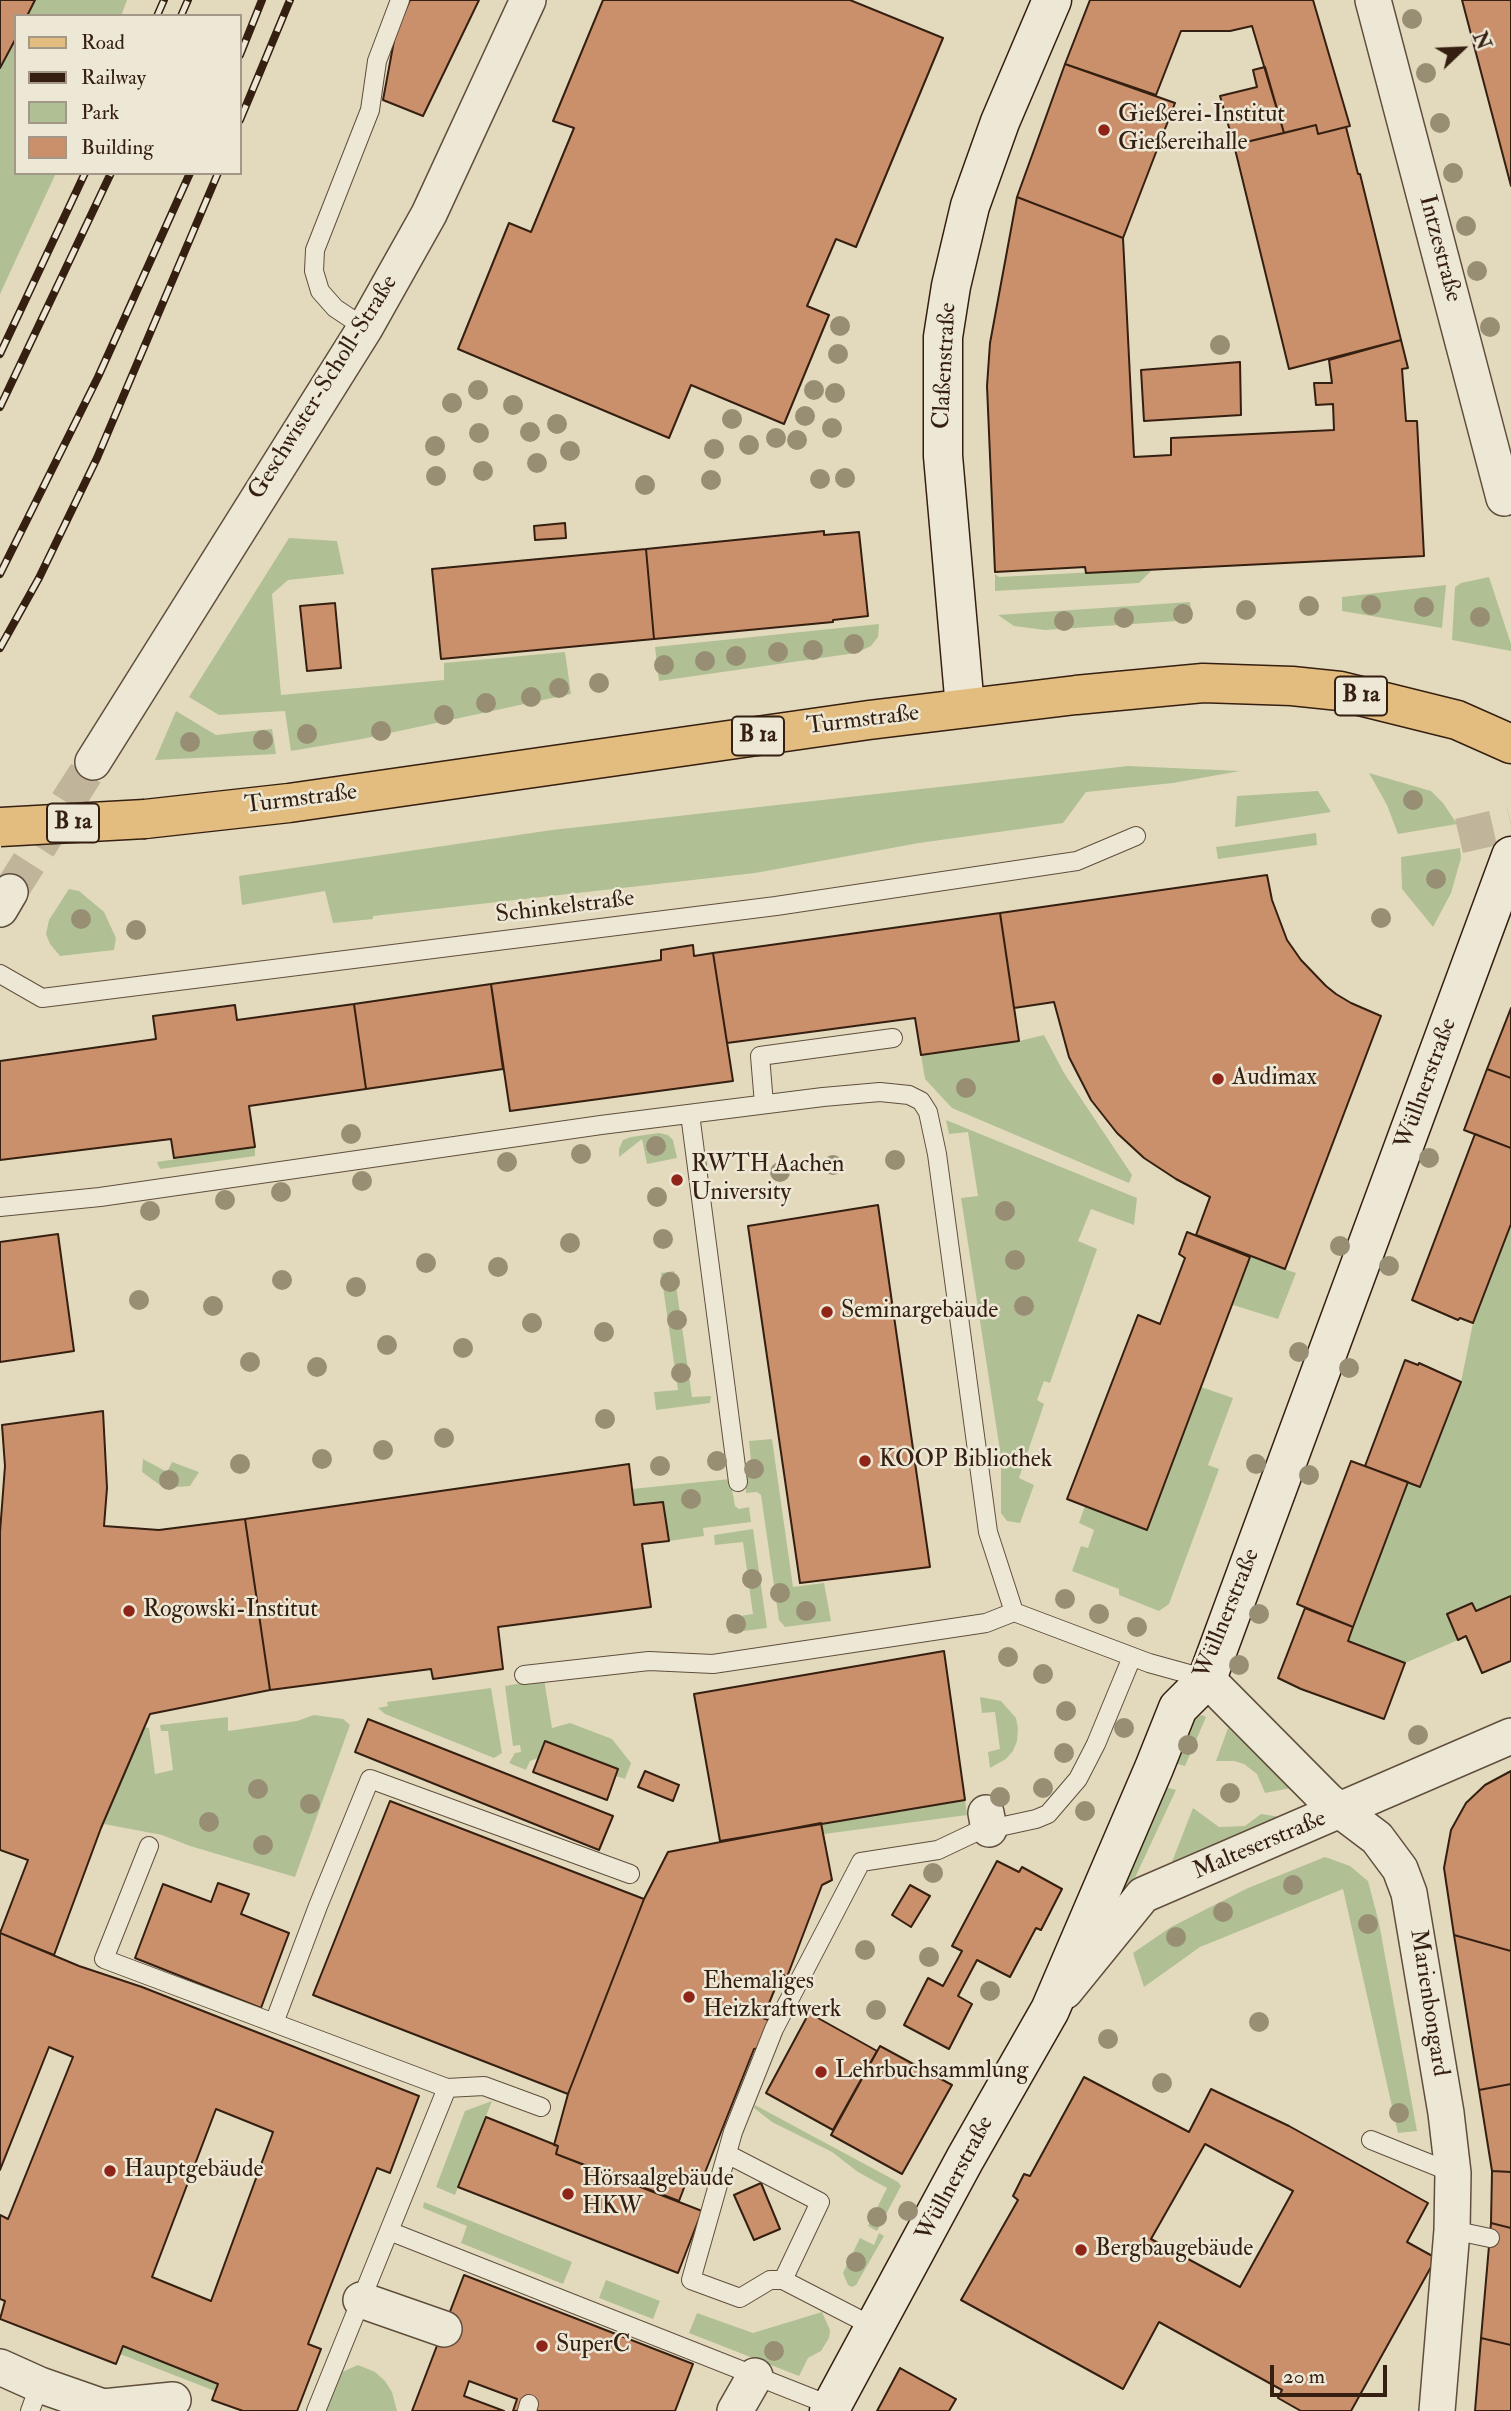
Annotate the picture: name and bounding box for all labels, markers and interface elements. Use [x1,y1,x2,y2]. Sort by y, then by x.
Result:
legend [14,14,242,175]
north arrow [1427,14,1497,84]
text: N [1467,28,1496,53]
text: Road [81,29,125,56]
text: Railway [81,64,146,91]
text: Park [81,99,119,126]
place label: Gießerei-Institut Gießereihalle [1118,102,1285,158]
marker: Gießerei-Institut Gießereihalle [1096,122,1112,138]
text: Building [81,134,154,161]
street label: Intzestraße [1411,193,1467,305]
street label: Geschwister-Scholl-Straße [243,270,405,506]
street label: Claßenstraße [928,302,964,430]
road number: B 1a [1335,676,1387,716]
street label: Turmstraße [805,700,921,742]
road number: B 1a [732,716,784,756]
street label: Turmstraße [243,779,359,821]
road number: B 1a [47,804,99,842]
street label: Schinkelstraße [494,885,636,931]
street label: Wüllnerstraße [1390,1015,1464,1153]
place label: Audimax [1232,1065,1317,1093]
marker: Audimax [1210,1071,1226,1087]
place label: RWTH Aachen University [691,1152,844,1208]
marker: RWTH Aachen University [669,1172,685,1188]
place label: Seminargebäude [841,1298,998,1326]
marker: Seminargebäude [819,1304,835,1320]
place label: KOOP Bibliothek [879,1447,1052,1475]
marker: KOOP Bibliothek [857,1453,873,1469]
street label: Wüllnerstraße [1189,1545,1267,1683]
place label: Rogowski-Institut [143,1597,318,1625]
marker: Rogowski-Institut [121,1603,137,1619]
street label: Malteserstraße [1189,1805,1331,1887]
street label: Marienbongard [1402,1927,1454,2079]
place label: Ehemaliges Heizkraftwerk [703,1969,841,2025]
marker: Ehemaliges Heizkraftwerk [681,1989,697,2005]
place label: Lehrbuchsammlung [835,2058,1028,2086]
marker: Lehrbuchsammlung [813,2064,829,2080]
street label: Wüllnerstraße [911,2112,1001,2246]
place label: Hauptgebäude [124,2157,264,2185]
marker: Hauptgebäude [102,2163,118,2179]
place label: Hörsaalgebäude HKW [582,2166,734,2222]
marker: Hörsaalgebäude HKW [560,2186,576,2202]
place label: Bergbaugebäude [1095,2236,1253,2264]
marker: Bergbaugebäude [1073,2242,1089,2258]
place label: SuperC [556,2332,630,2360]
marker: SuperC [534,2338,550,2354]
scale bar [1273,2352,1390,2396]
text: 20 m [1283,2363,1325,2390]

